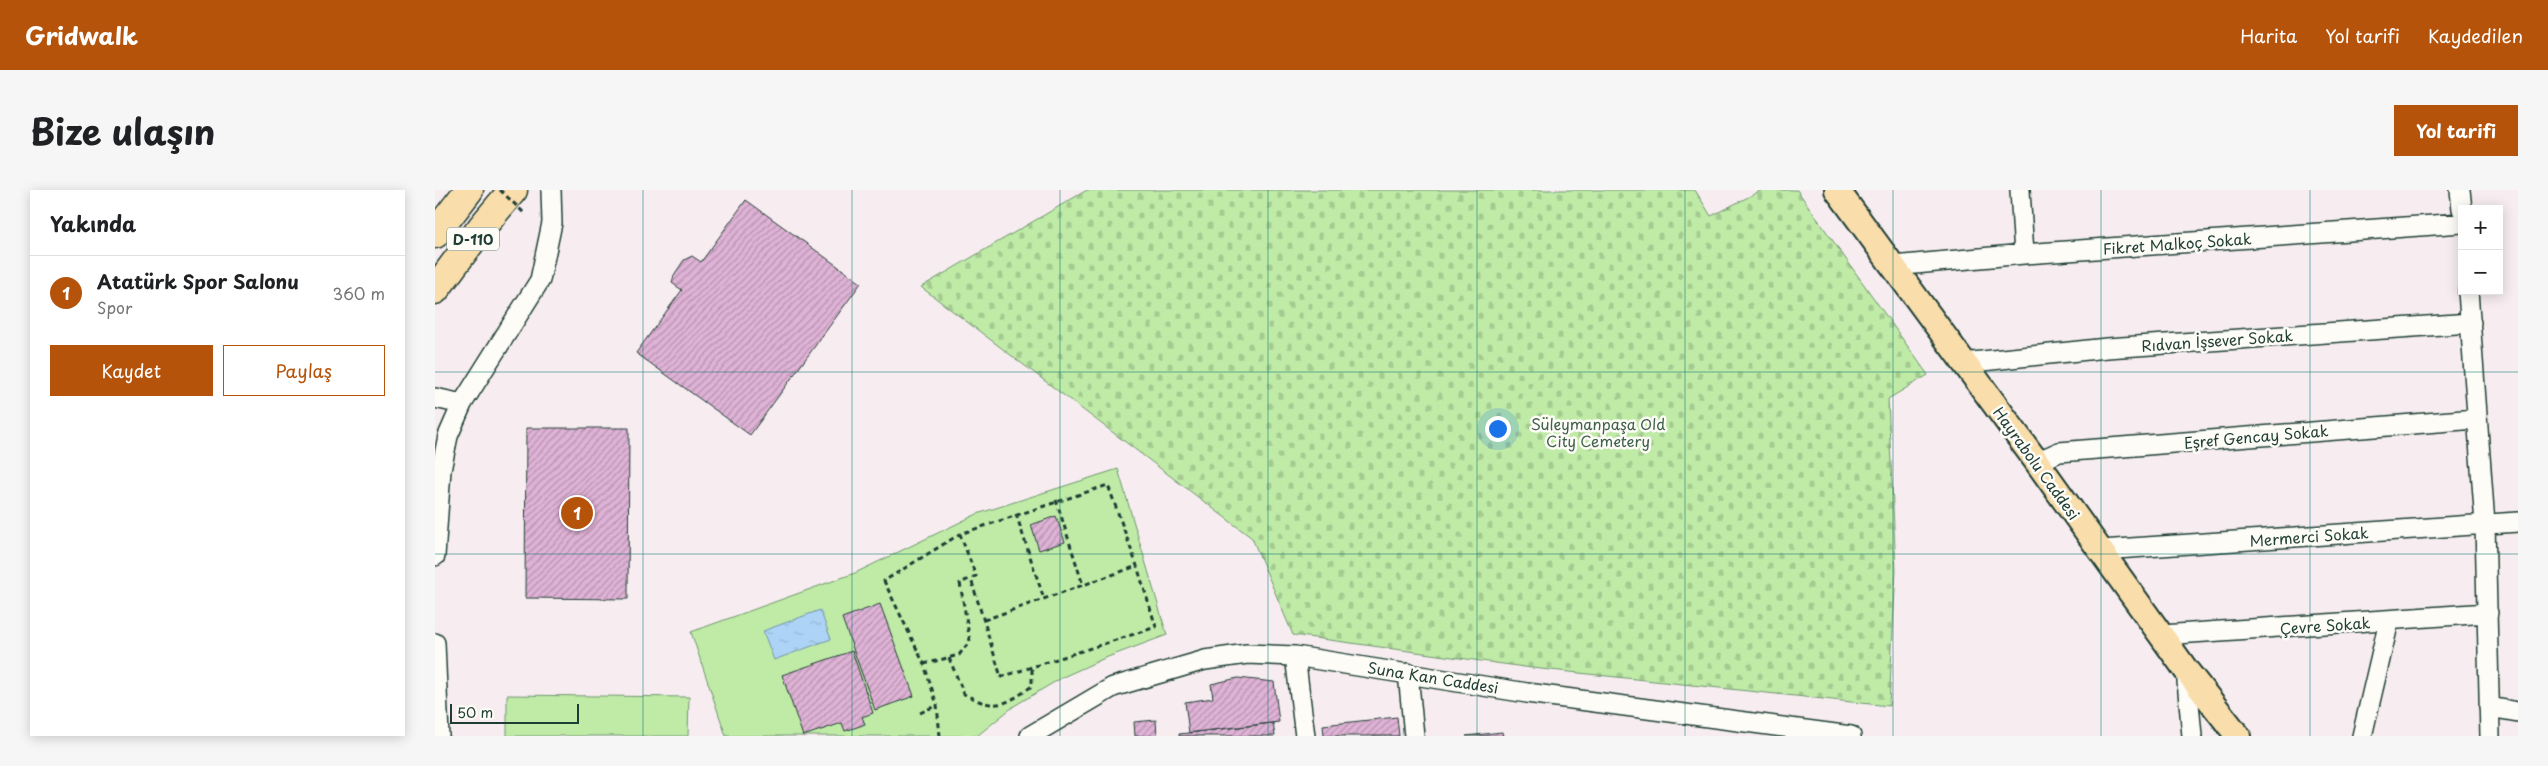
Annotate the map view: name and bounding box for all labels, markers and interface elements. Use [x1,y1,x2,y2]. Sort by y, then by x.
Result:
text: Gridwalk [25,17,138,53]
text: Harita [2240,22,2297,49]
text: Yol tarifi [2325,22,2400,49]
text: Kaydedilen [2428,22,2523,49]
text: Bize ulaşın [30,104,215,157]
button: Yol tarifi [2394,105,2518,156]
map controls [2458,205,2503,295]
button: + [2458,205,2503,250]
text: Yakında [50,207,136,239]
street label: Fikret Malkoç Sokak [2102,226,2252,260]
road number: D-110 [447,228,499,251]
button: − [2458,250,2503,295]
text: Atatürk Spor Salonu [97,267,299,295]
text: 1 [62,281,70,305]
text: 360 m [333,281,385,305]
text: Spor [97,295,132,319]
street label: Rıdvan İşsever Sokak [2140,323,2294,357]
button: Kaydet [50,345,213,396]
button: Paylaş [223,345,385,396]
street label: Hayrabolu Caddesi [1988,402,2086,524]
park label: Süleymanpaşa Old City Cemetery [1531,412,1665,452]
your location [1485,416,1511,442]
street label: Eşref Gencay Sokak [2183,418,2330,454]
pin: 1 [561,494,593,532]
street label: Mermerci Sokak [2249,520,2370,552]
street label: Çevre Sokak [2279,610,2371,640]
street label: Suna Kan Caddesi [1366,655,1500,699]
scale bar [450,701,579,724]
text: 50 m [457,702,493,723]

